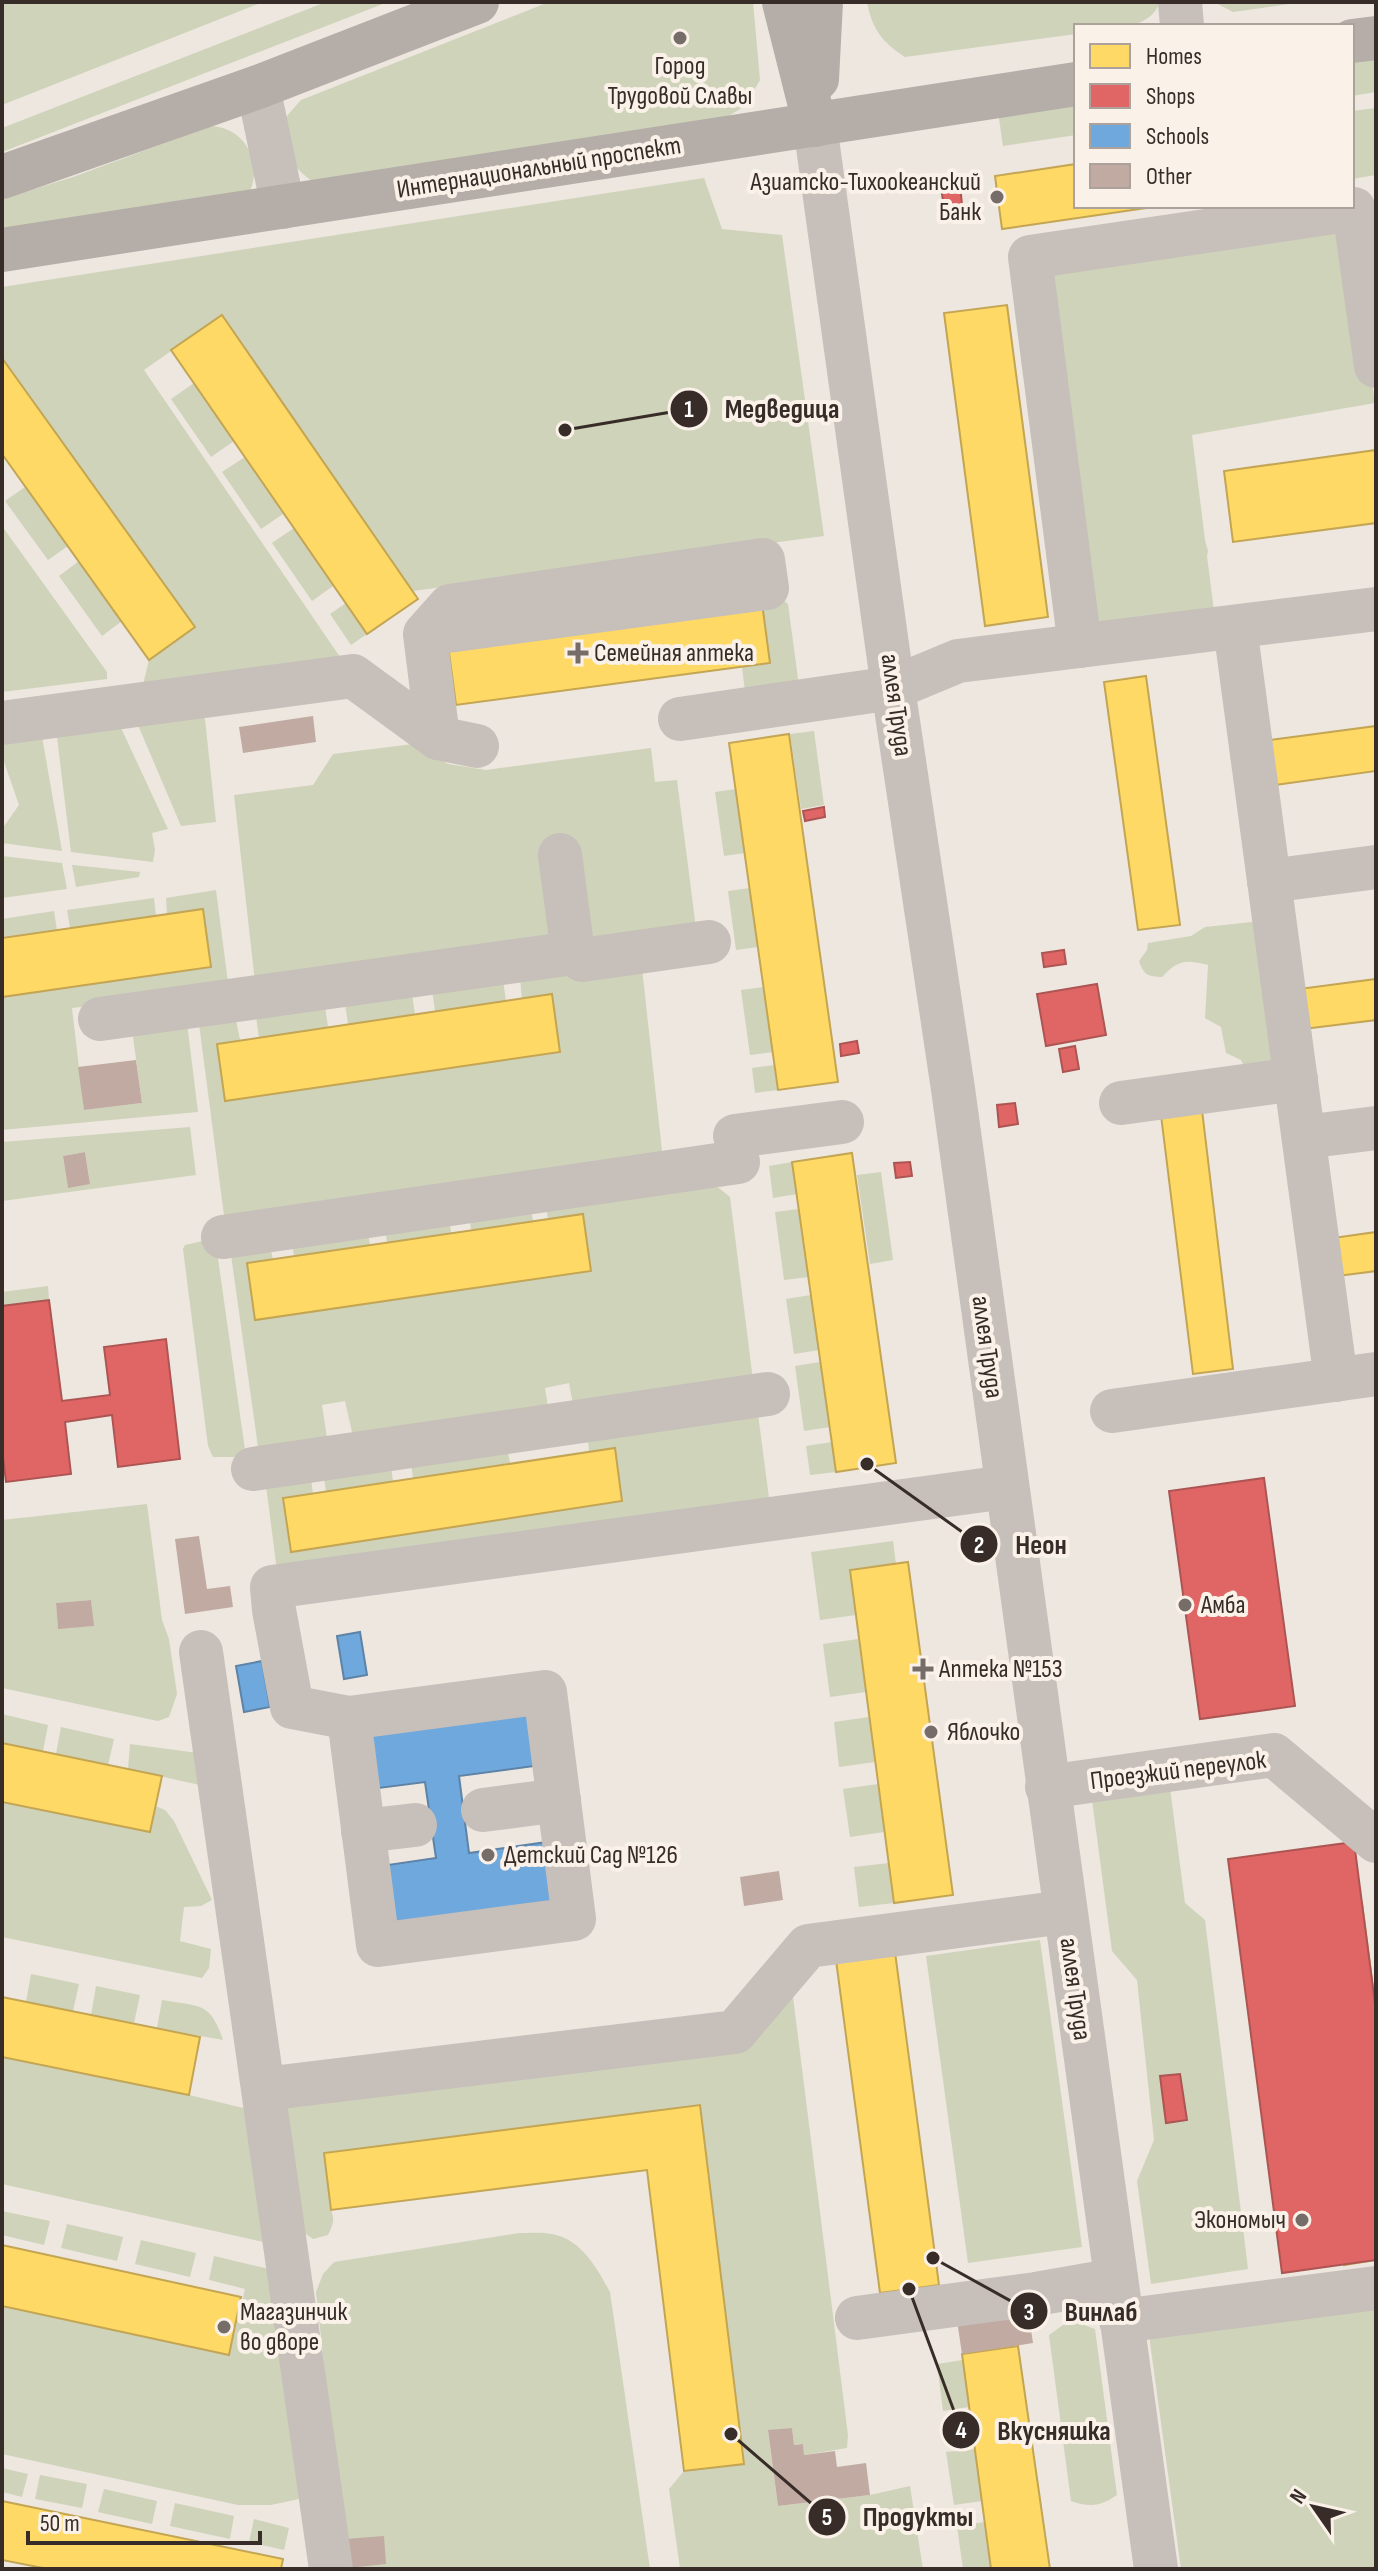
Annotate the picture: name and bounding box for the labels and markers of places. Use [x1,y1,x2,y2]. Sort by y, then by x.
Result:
marker: Город Трудовой Славы [671,29,689,47]
place label: Город Трудовой Славы [608,51,752,112]
place label: Азиатско-Тихоокеанский Банк [750,167,981,228]
marker: Азиатско-Тихоокеанский Банк [988,188,1006,206]
callout: Медведица [669,383,856,435]
place label: Семейная аптека [594,638,754,669]
marker: Семейная аптека [569,644,587,662]
callout: Неон [959,1518,1082,1570]
place label: Амба [1200,1590,1246,1621]
marker: Амба [1176,1596,1194,1614]
place label: Аптека №153 [938,1654,1063,1685]
marker: Аптека №153 [914,1660,932,1678]
place label: Яблочко [947,1717,1020,1748]
marker: Яблочко [922,1723,940,1741]
place label: Детский Сад №126 [504,1840,678,1871]
marker: Детский Сад №126 [479,1846,497,1864]
place label: Экономыч [1194,2205,1286,2236]
marker: Экономыч [1293,2211,1311,2229]
callout: Винлаб [1009,2285,1153,2337]
place label: Магазинчик во дворе [240,2297,347,2358]
marker: Магазинчик во дворе [215,2318,233,2336]
callout: Вкусняшка [941,2404,1127,2456]
callout: Продукты [807,2491,989,2543]

